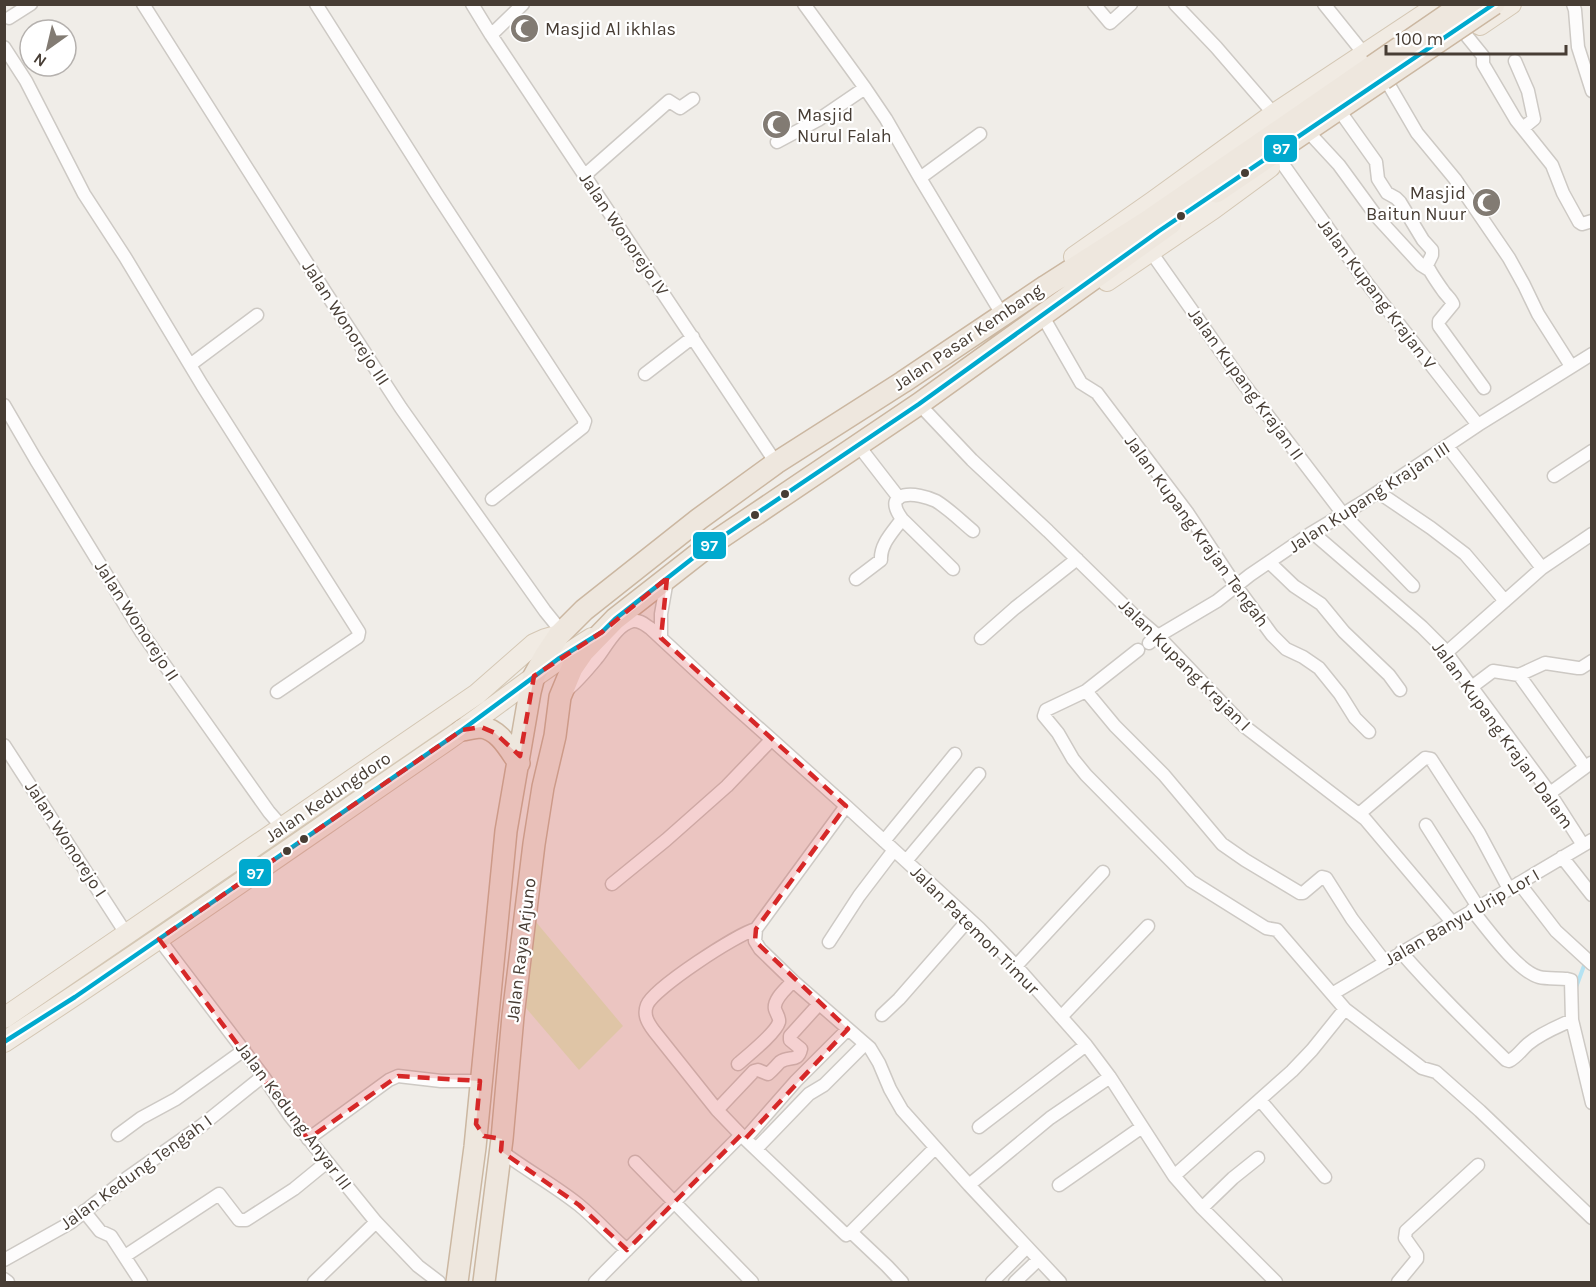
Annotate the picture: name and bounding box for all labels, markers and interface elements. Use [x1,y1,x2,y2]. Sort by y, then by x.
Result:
mosque icon: Masjid Al ikhlas [508,13,540,45]
north arrow [18,18,78,78]
place label: Masjid Al ikhlas [545,18,676,40]
scale bar [1386,18,1566,56]
text: 100 m [1395,28,1443,50]
text: N [30,49,50,71]
place label: Masjid Nurul Falah [797,104,892,147]
mosque icon: Masjid Nurul Falah [760,109,792,141]
line badge: 97 [1263,134,1298,163]
text: 97 [1272,139,1290,158]
unlabelled marker [1239,167,1251,179]
street label: Jalan Wonorejo IV [575,168,673,300]
place label: Masjid Baitun Nuur [1366,182,1466,225]
mosque icon: Masjid Baitun Nuur [1471,187,1503,219]
unlabelled marker [1175,210,1187,222]
street label: Jalan Kupang Krajan V [1313,214,1441,374]
street label: Jalan Wonorejo III [298,257,394,389]
street label: Jalan Pasar Kembang [889,279,1047,395]
street label: Jalan Kupang Krajan II [1183,304,1309,464]
street label: Jalan Kupang Krajan Tengah [1120,431,1274,631]
street label: Jalan Kupang Krajan III [1284,437,1454,557]
unlabelled marker [779,488,791,500]
unlabelled marker [749,509,761,521]
line badge: 97 [692,531,727,560]
text: 97 [700,536,718,555]
street label: Jalan Wonorejo II [90,557,184,685]
street label: Jalan Kupang Krajan I [1114,594,1256,736]
street label: Jalan Kupang Krajan Dalam [1428,637,1578,833]
street label: Jalan Kedungdoro [261,747,395,847]
street label: Jalan Wonorejo I [20,777,112,901]
unlabelled marker [298,833,310,845]
unlabelled marker [281,845,293,857]
line badge: 97 [238,858,272,887]
street label: Jalan Patemon Timur [906,861,1044,999]
text: 97 [246,864,264,883]
street label: Jalan Banyu Urip Lor I [1381,864,1543,970]
street label: Jalan Raya Arjuno [501,877,541,1023]
street label: Jalan Kedung Anyar III [231,1038,357,1194]
street label: Jalan Kedung Tengah I [56,1110,216,1234]

